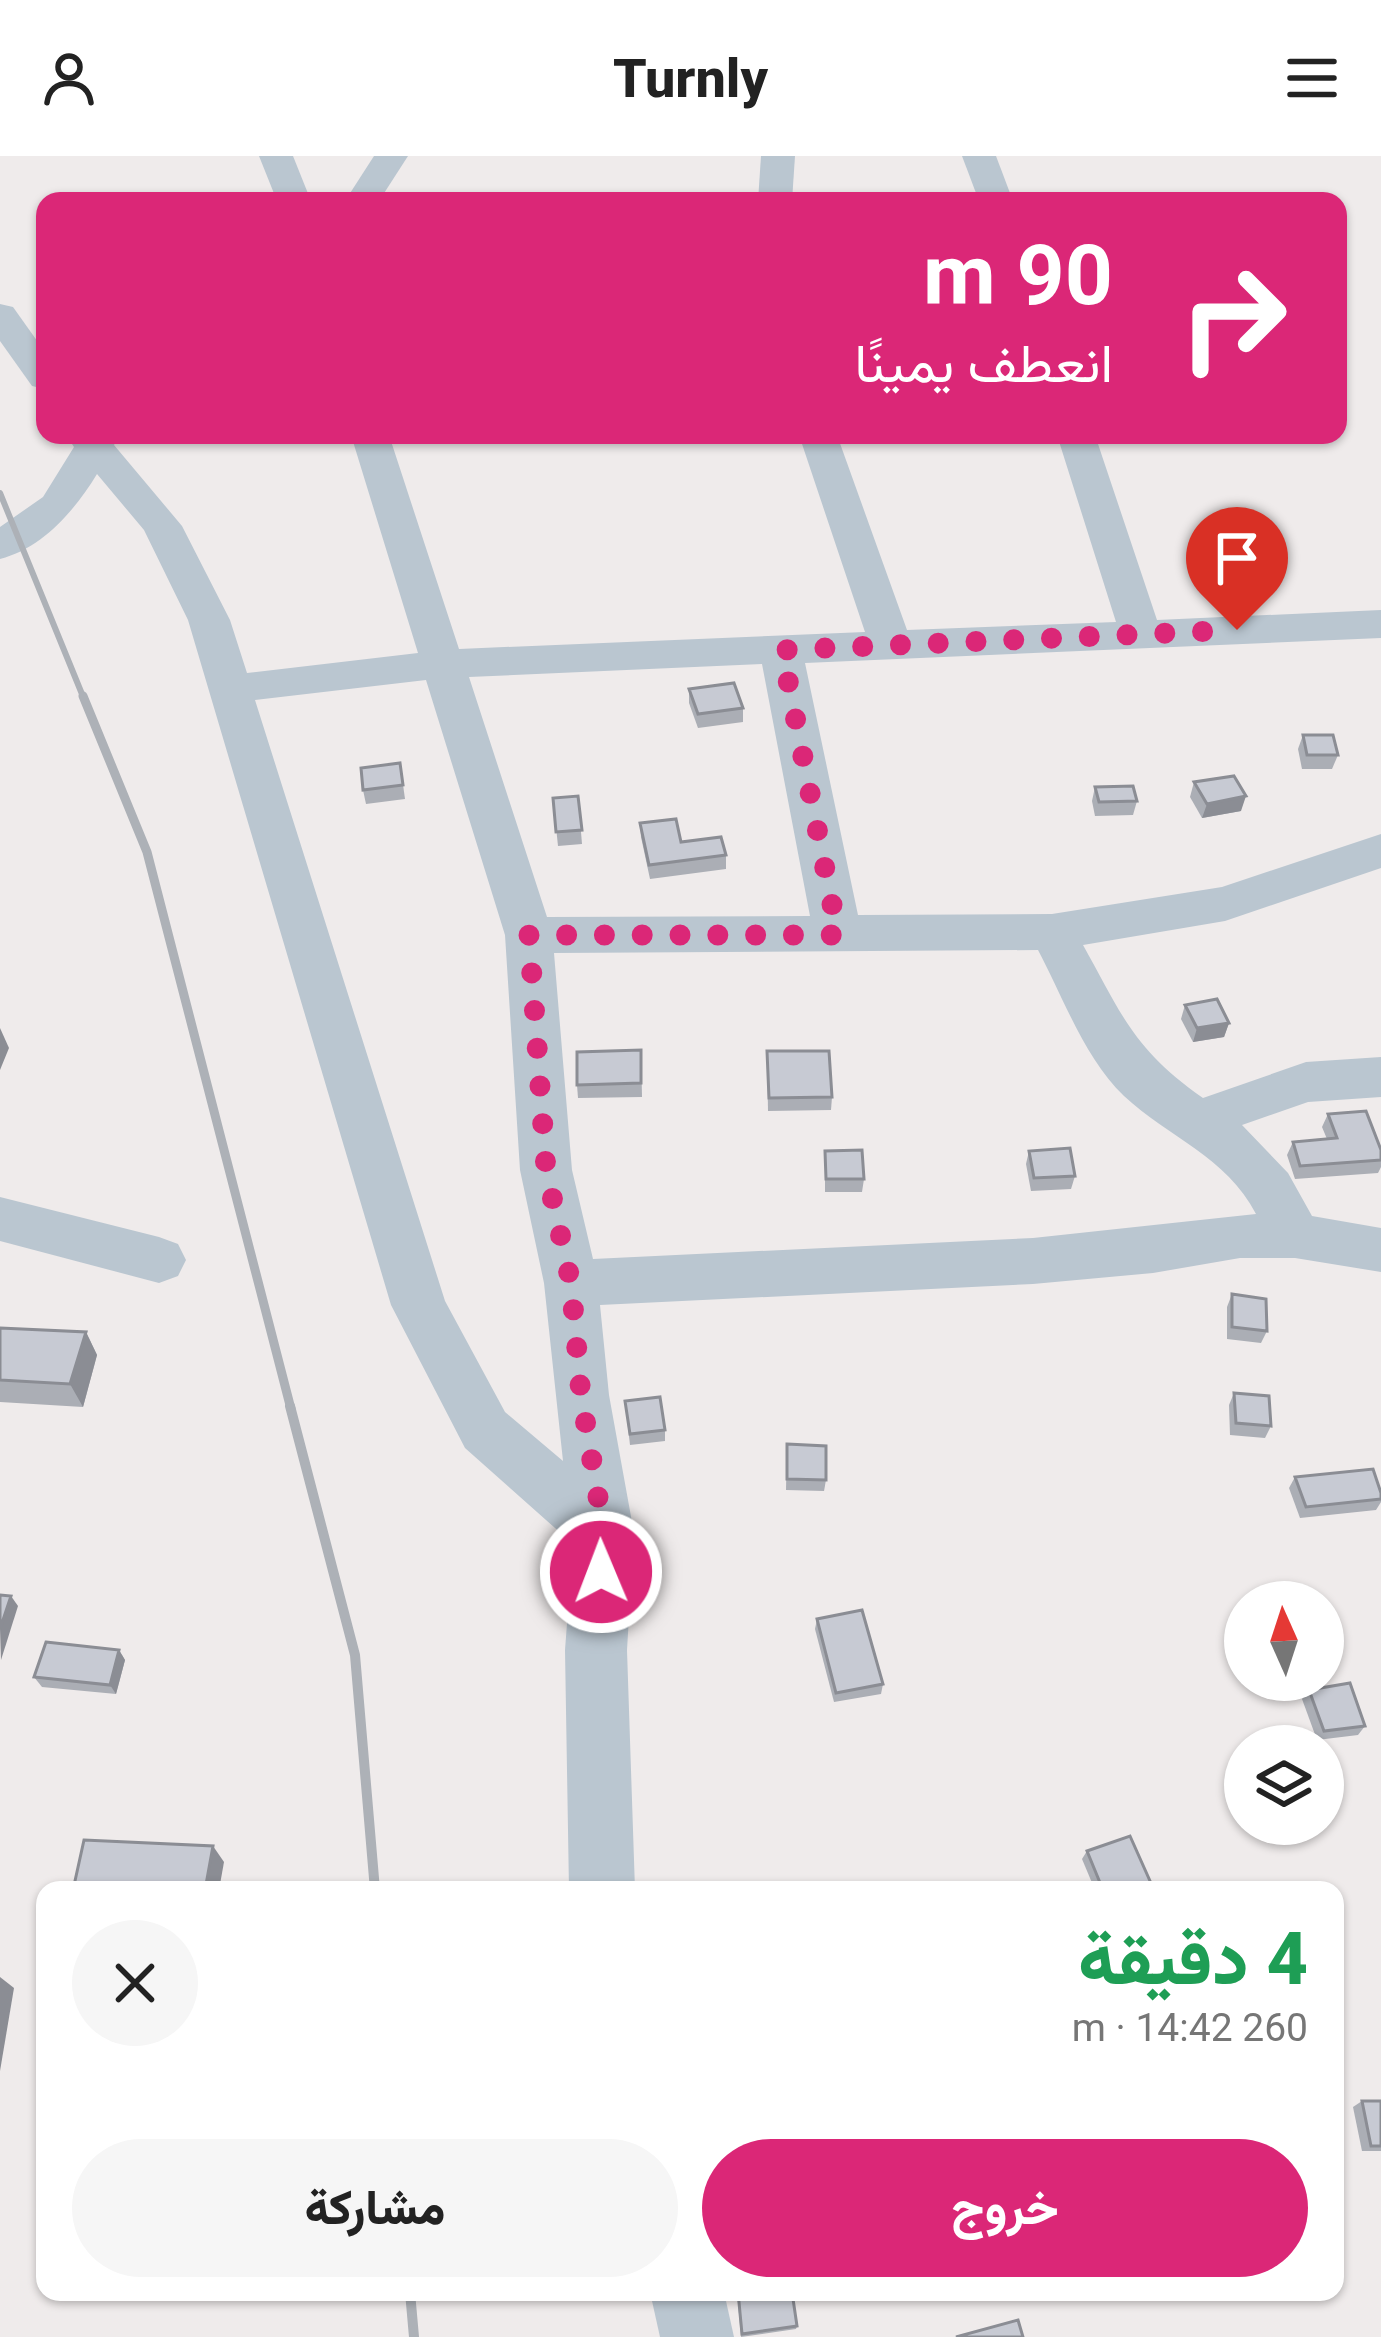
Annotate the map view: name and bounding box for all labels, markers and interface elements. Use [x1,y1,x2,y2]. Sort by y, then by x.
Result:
icon: person [36,45,102,111]
icon: menu [1279,45,1345,111]
text: Turnly [613,47,768,110]
text: 90 m [923,226,1113,325]
icon: right [1155,240,1311,396]
text: انعطف يمينًا [854,332,1113,395]
pin [1186,507,1288,630]
icon: arrive [1204,525,1270,591]
position arrow [538,1509,664,1635]
north arrow [1224,1581,1344,1701]
map controls [1224,1581,1344,1845]
button: layers [1224,1725,1344,1845]
text: 4 دقيقة [1078,1917,1308,2002]
button: close [72,1920,198,2046]
text: 260 m · 14:42 [1072,2005,1308,2051]
button: مشاركة [72,2139,678,2277]
button: خروج [702,2139,1308,2277]

